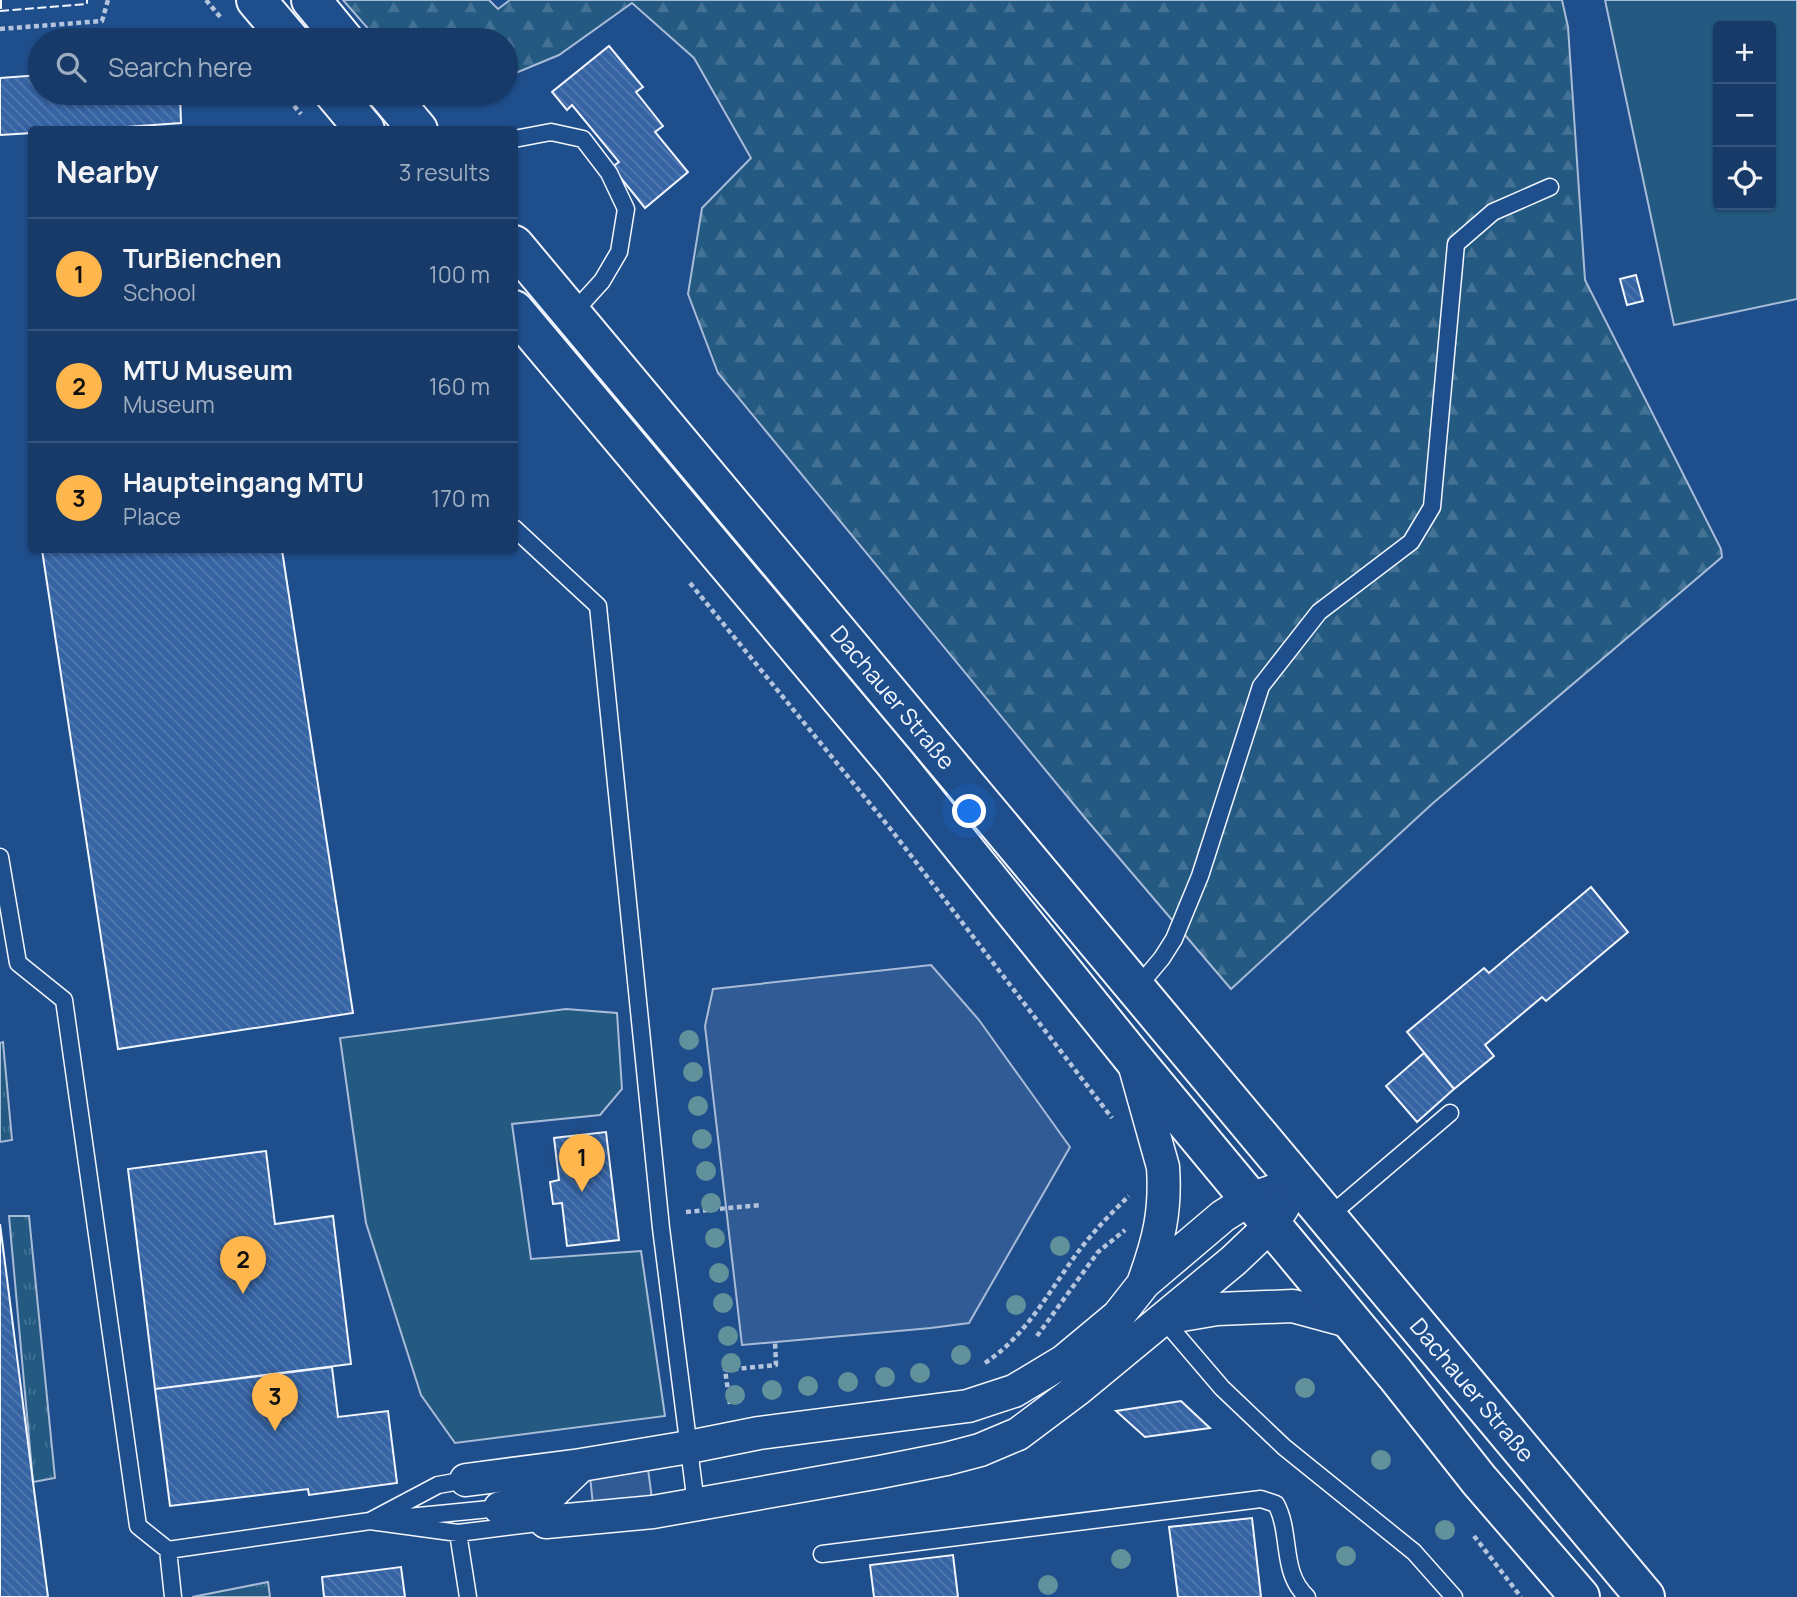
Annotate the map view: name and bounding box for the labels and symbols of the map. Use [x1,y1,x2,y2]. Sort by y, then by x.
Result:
street label: Dachauer Straße [824,618,963,776]
your location [952,794,986,828]
pin: 1 [559,1134,605,1192]
pin: 2 [220,1236,266,1294]
street label: Dachauer Straße [1403,1311,1542,1468]
pin: 3 [252,1373,298,1431]

